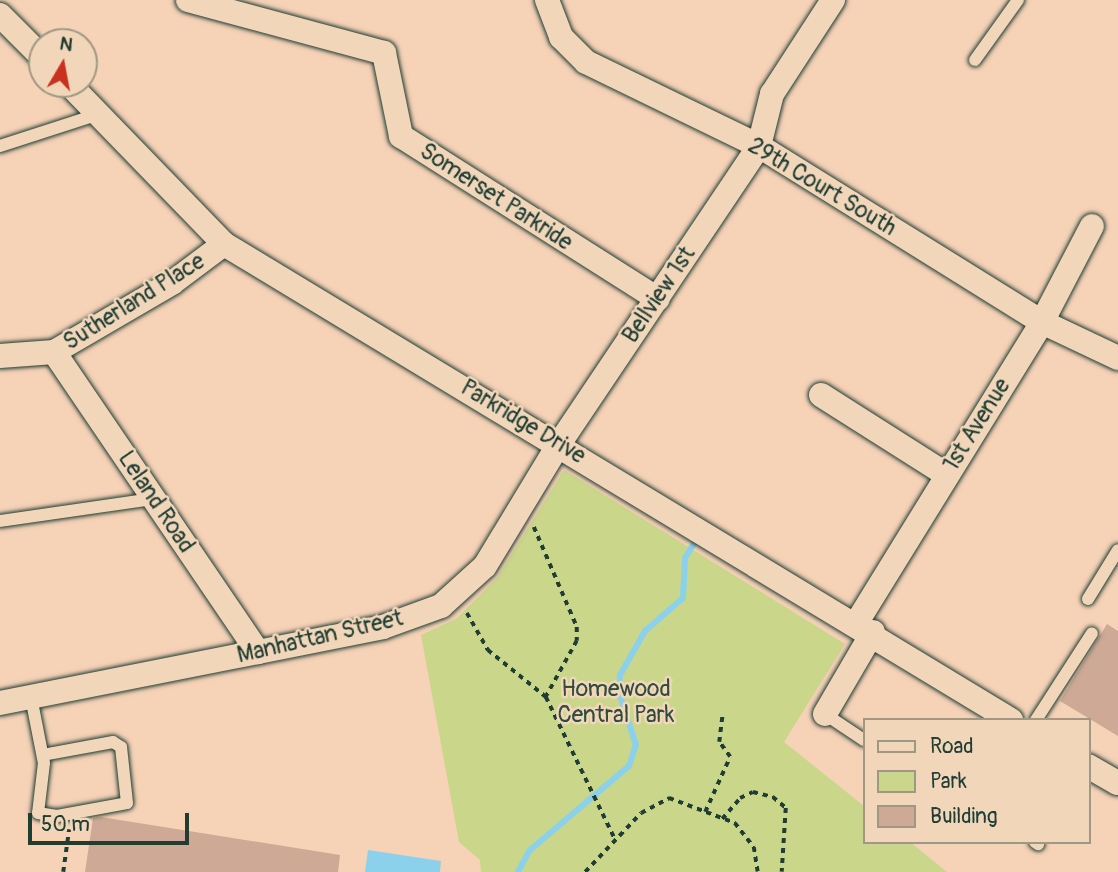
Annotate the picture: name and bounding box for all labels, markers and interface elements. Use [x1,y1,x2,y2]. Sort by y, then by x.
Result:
north arrow [28,28,98,98]
text: N [58,31,75,57]
street label: 29th Court South [743,132,901,242]
street label: Somerset Parkride [415,137,577,257]
street label: Bellview 1st [617,242,701,348]
street label: Sutherland Place [58,248,210,356]
street label: 1st Avenue [938,373,1016,477]
street label: Parkridge Drive [456,374,590,470]
street label: Leland Road [112,446,200,558]
street label: Manhattan Street [234,605,406,669]
park label: Homewood Central Park [558,675,674,729]
legend [862,718,1090,844]
text: Road [930,733,974,760]
text: Park [930,768,967,795]
scale bar [32,798,192,842]
text: Building [930,803,997,830]
text: 50 m [41,811,90,838]

